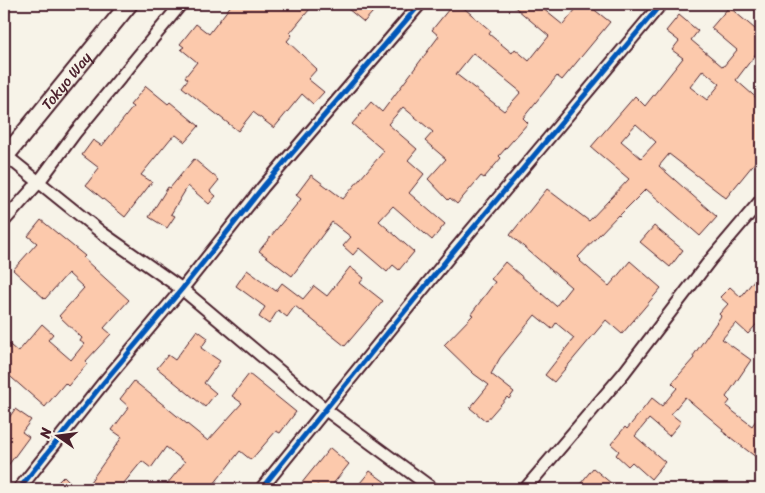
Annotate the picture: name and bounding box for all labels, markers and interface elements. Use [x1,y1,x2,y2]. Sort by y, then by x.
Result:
street label: Tokyo Way [35,46,98,116]
north arrow [32,410,82,460]
text: N [32,425,59,442]

